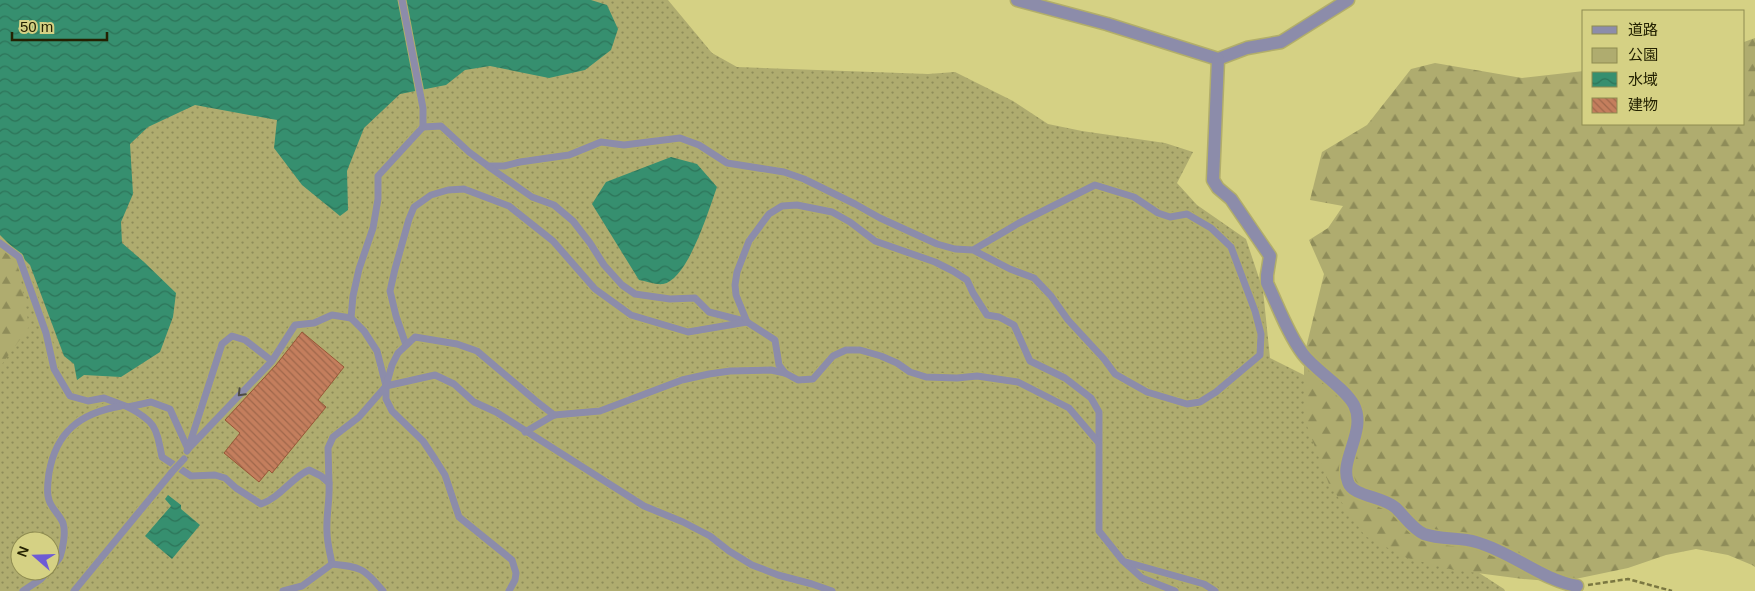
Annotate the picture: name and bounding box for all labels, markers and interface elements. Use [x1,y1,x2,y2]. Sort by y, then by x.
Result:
scale bar [12,10,108,42]
legend [1582,10,1745,125]
text: 50 m [20,18,53,35]
text: 道路 [1628,21,1658,38]
text: 公園 [1628,46,1658,63]
text: 水域 [1628,71,1658,88]
text: 建物 [1628,96,1658,113]
one-way arrow [238,388,247,397]
north arrow [10,531,60,581]
text: N [14,544,32,559]

